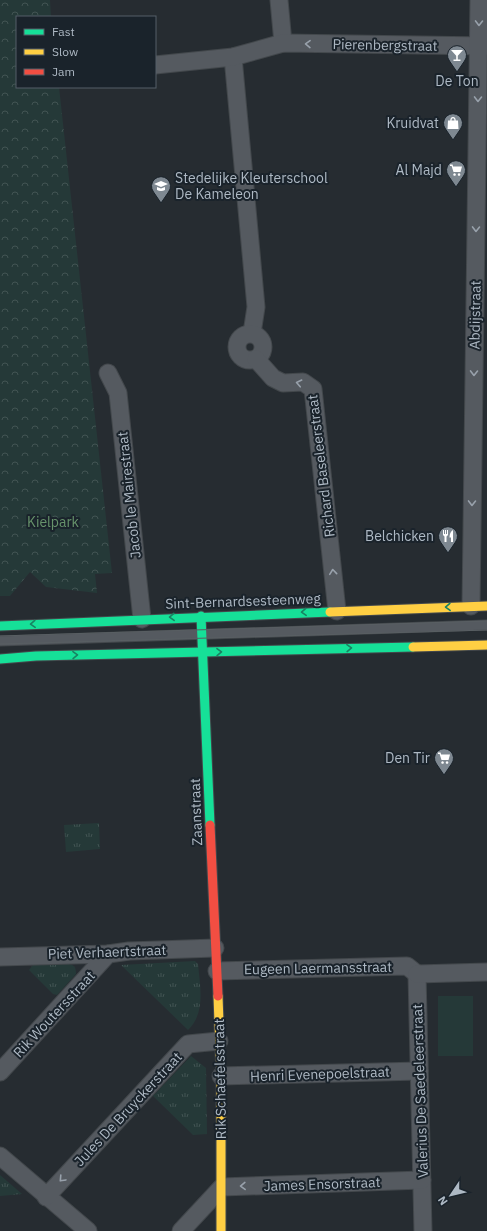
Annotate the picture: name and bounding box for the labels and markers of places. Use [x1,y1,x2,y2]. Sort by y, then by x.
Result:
bar icon: De Ton [446,44,468,72]
place label: De Ton [435,72,479,90]
shop icon: Kruidvat [442,112,464,140]
place label: Kruidvat [386,114,439,132]
supermarket icon: Al Majd [445,159,467,187]
place label: Al Majd [395,161,442,179]
place label: Stedelijke Kleuterschool De Kameleon [175,169,328,203]
school or university icon: Stedelijke Kleuterschool De Kameleon [150,175,172,203]
restaurant icon: Belchicken [437,525,459,553]
place label: Belchicken [365,527,434,545]
supermarket icon: Den Tir [433,747,455,775]
place label: Den Tir [385,749,430,767]

